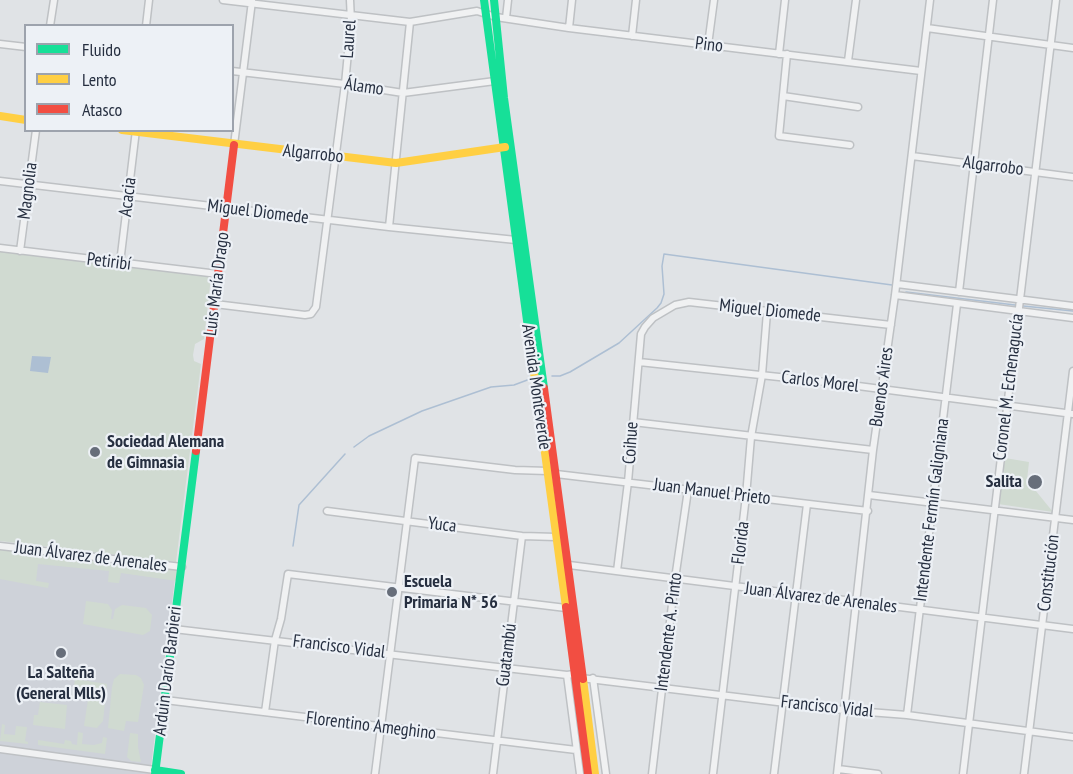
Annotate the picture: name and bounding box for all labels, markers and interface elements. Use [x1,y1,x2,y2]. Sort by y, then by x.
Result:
street label: Laurel [337,19,361,59]
legend [24,24,234,132]
street label: Pino [694,33,724,57]
text: Fluido [82,38,121,61]
text: Lento [82,68,117,91]
street label: Álamo [343,74,385,100]
text: Atasco [82,98,122,121]
street label: Algarrobo [282,140,344,168]
street label: Algarrobo [961,152,1025,180]
street label: Magnolia [14,161,42,221]
street label: Acacia [115,176,141,218]
street label: Miguel Diomede [206,195,310,229]
street label: Luis María Drago [200,231,234,337]
street label: Petiribí [86,249,132,275]
street label: Miguel Diomede [718,295,822,327]
street label: Coronel M. Echenagucía [989,312,1029,462]
street label: Avenida Monteverde [516,323,556,451]
street label: Buenos Aires [866,346,898,428]
street label: Carlos Morel [780,367,860,397]
street label: Intendente Fermín Galigniana [910,417,954,603]
street label: Coihue [619,421,643,465]
place label: Sociedad Alemana de Gimnasia [107,431,224,474]
marker: Sociedad Alemana de Gimnasia [88,445,102,459]
place label: Salita [986,471,1022,493]
marker: Salita [1026,473,1044,491]
street label: Juan Manuel Prieto [652,474,772,510]
street label: Yuca [427,513,457,537]
street label: Florida [728,520,754,566]
street label: Constitución [1034,533,1064,613]
street label: Juan Álvarez de Arenales [14,537,168,577]
place label: Escuela Primaria N* 56 [404,571,498,614]
street label: Intendente A. Pinto [651,571,687,693]
street label: Juan Álvarez de Arenales [744,578,898,618]
marker: Escuela Primaria N* 56 [385,585,399,599]
street label: Arduin Darío Barbieri [149,605,187,737]
street label: Guatambú [492,622,522,688]
street label: Francisco Vidal [292,631,386,663]
marker: La Salteña (General Mlls) [54,646,68,660]
place label: La Salteña (General Mlls) [16,662,106,704]
street label: Francisco Vidal [780,691,874,723]
street label: Florentino Ameghino [305,707,437,745]

